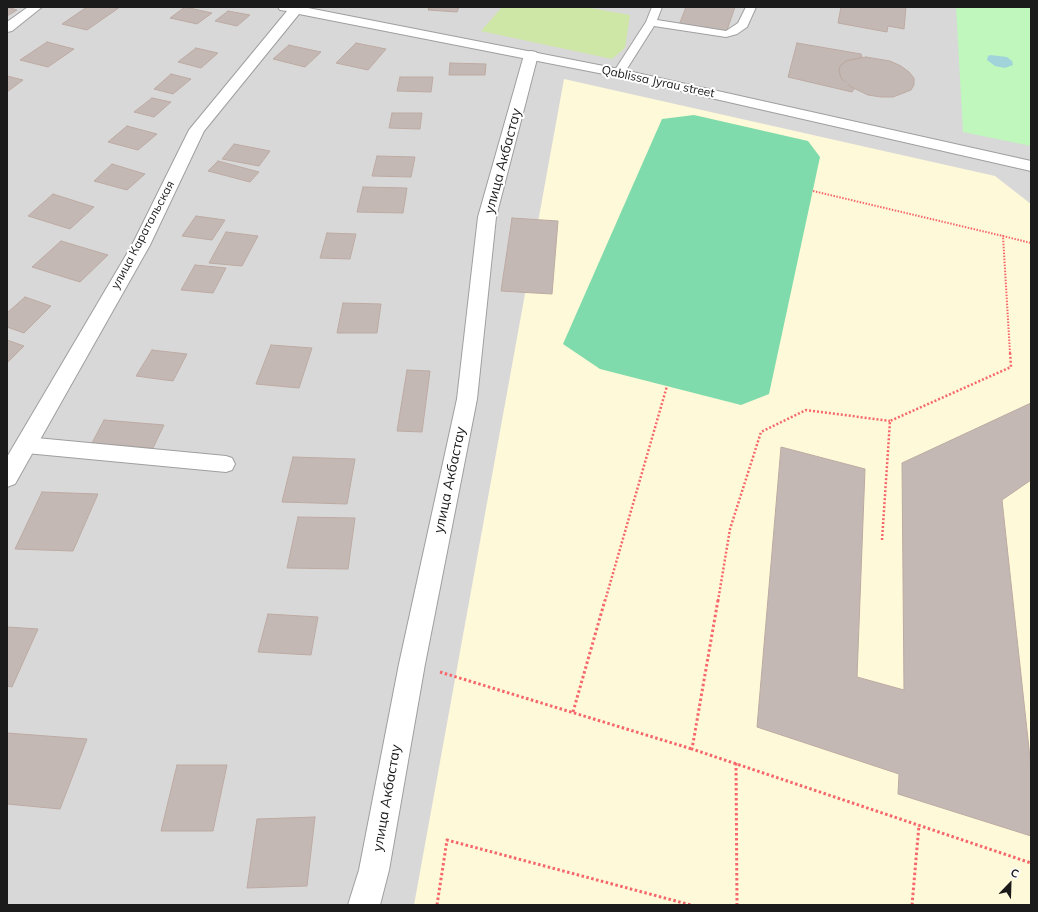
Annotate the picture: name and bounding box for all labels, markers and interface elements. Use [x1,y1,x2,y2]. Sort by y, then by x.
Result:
street label: Qablissa Jyrau street [600,63,716,101]
street label: улица Акбастау [481,106,525,216]
street label: улица Каратальская [108,178,178,292]
street label: улица Акбастау [431,425,469,535]
street label: улица Акбастау [369,743,405,853]
north arrow [990,864,1030,904]
text: С [1008,865,1021,881]

